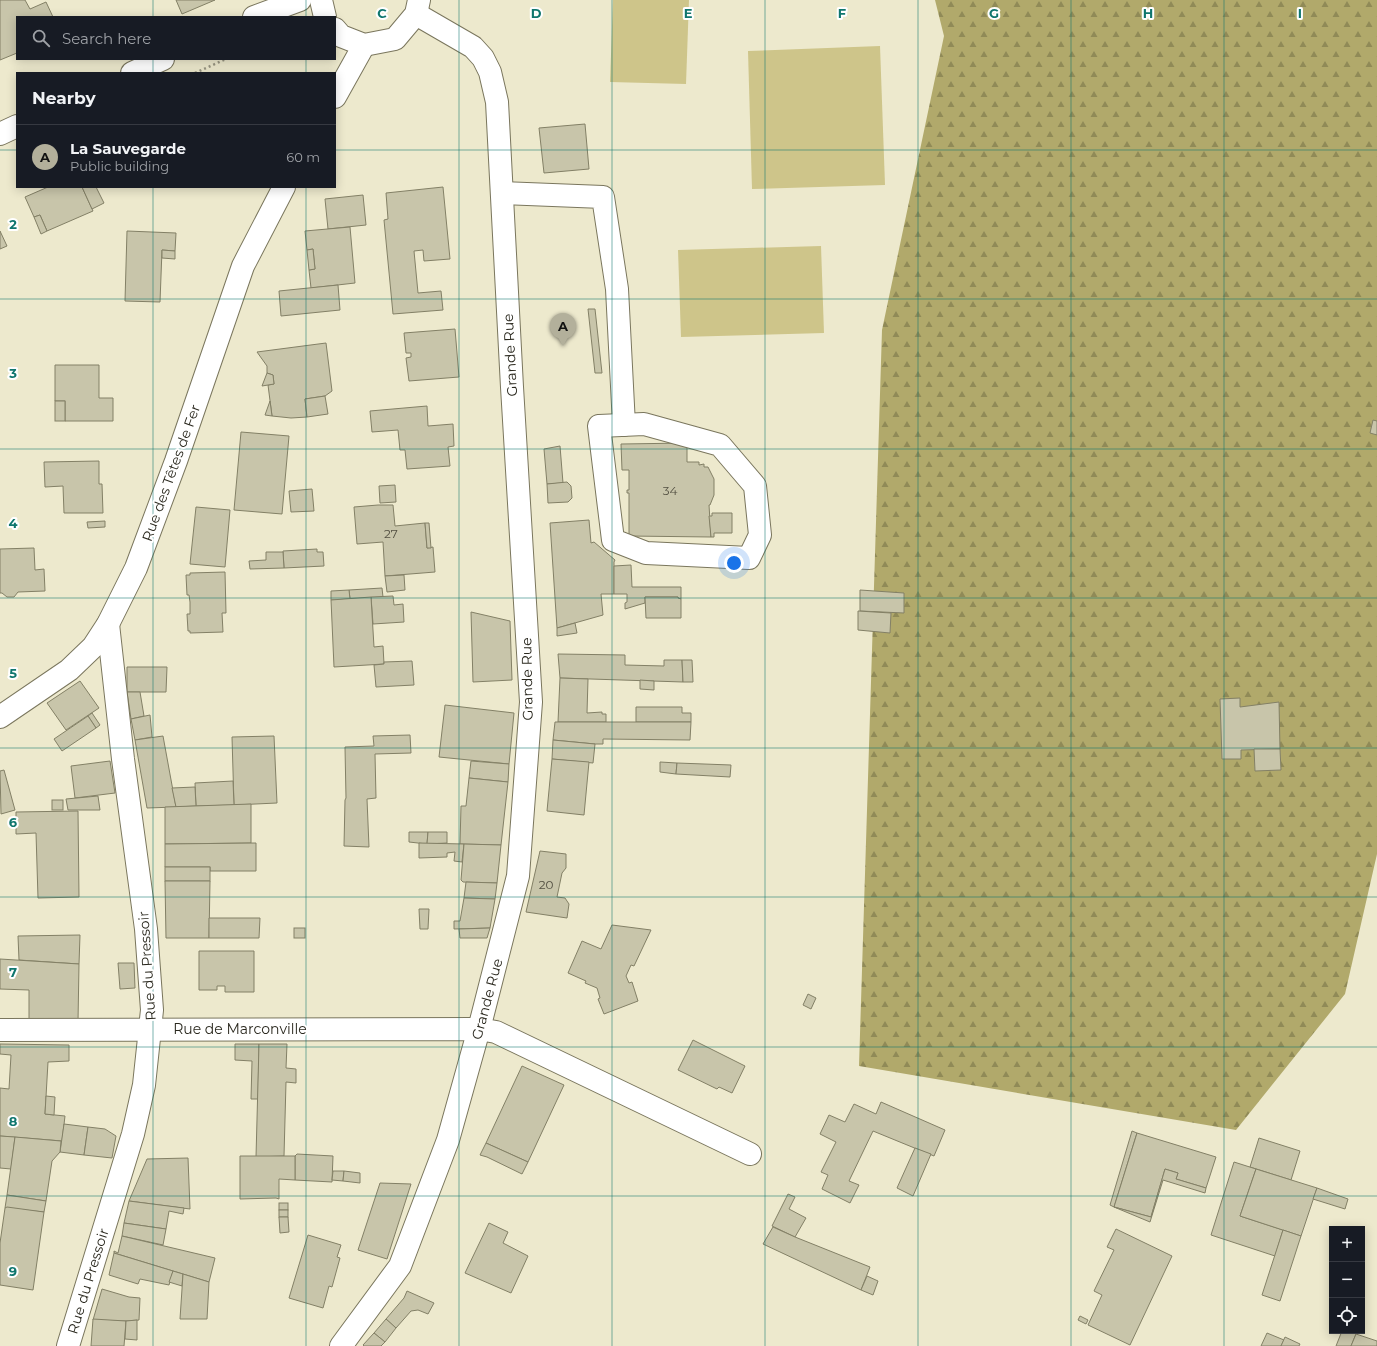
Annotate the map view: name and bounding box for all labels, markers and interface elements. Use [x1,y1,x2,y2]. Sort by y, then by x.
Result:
text: C [377,5,387,21]
text: D [531,5,542,21]
text: E [684,5,693,21]
text: F [838,5,846,21]
text: G [989,5,999,21]
text: H [1143,5,1153,21]
text: I [1298,5,1302,21]
search box [16,16,336,60]
icon: search [30,27,52,49]
text: Search here [62,29,151,48]
text: Nearby [32,88,96,108]
text: La Sauvegarde [70,139,186,158]
text: A [40,149,50,165]
text: 60 m [286,149,320,165]
text: Public building [70,158,169,174]
text: 2 [9,216,17,232]
street label: Grande Rue [499,313,521,397]
pin: A [550,313,576,346]
text: 3 [8,365,17,381]
street label: Rue des Têtes de Fer [138,402,204,544]
house number: 34 [663,483,677,498]
text: 4 [9,515,18,531]
house number: 27 [384,526,398,541]
your location [724,553,744,573]
street label: Grande Rue [517,637,537,721]
text: 5 [9,665,17,681]
text: 6 [9,814,18,830]
house number: 20 [539,877,553,892]
street label: Rue du Pressoir [134,910,160,1021]
street label: Grande Rue [468,956,506,1042]
text: 7 [9,964,17,980]
street label: Rue de Marconville [173,1020,307,1038]
text: 8 [9,1113,18,1129]
street label: Rue du Pressoir [63,1226,113,1336]
map controls [1329,1226,1365,1334]
button: + [1329,1226,1365,1262]
button: − [1329,1262,1365,1298]
text: 9 [9,1263,17,1279]
button: locate [1329,1298,1365,1334]

